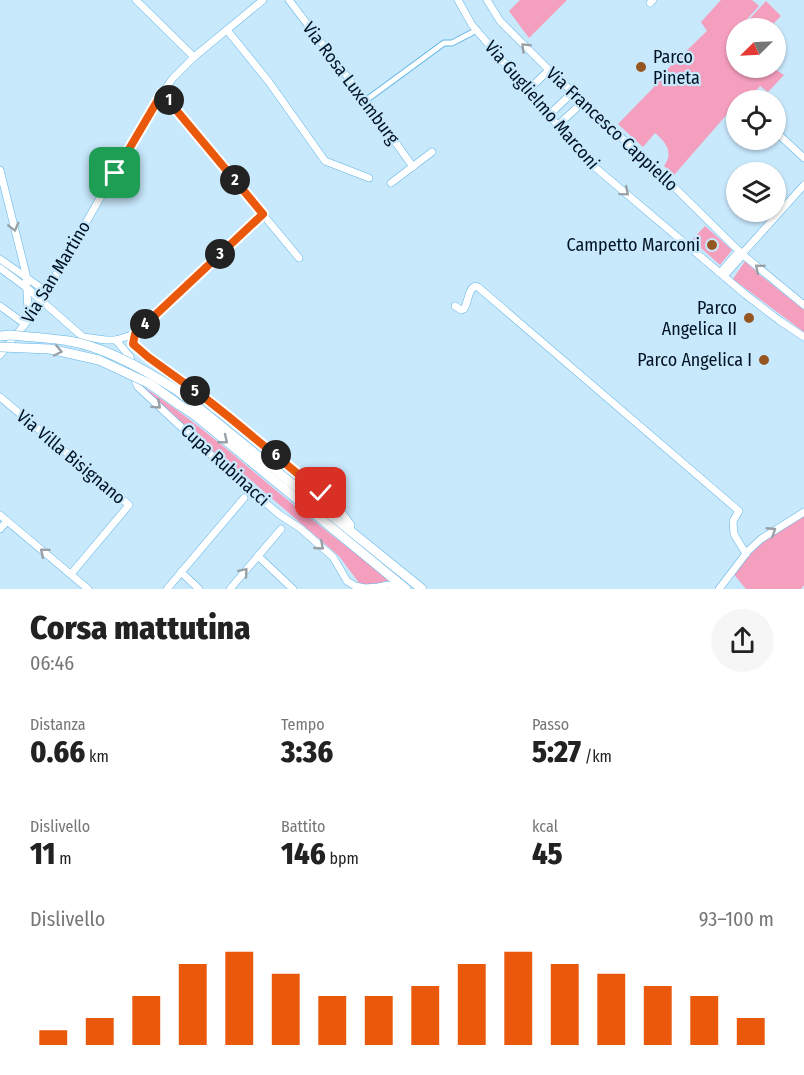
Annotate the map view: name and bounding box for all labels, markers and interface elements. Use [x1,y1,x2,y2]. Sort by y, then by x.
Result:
street label: Via Rosa Luxemburg [298,18,404,149]
north arrow [726,18,786,78]
map controls [726,18,786,222]
street label: Via Guglielmo Marconi [480,36,604,174]
one-way arrow [522,43,532,54]
place label: Parco Pineta [653,46,700,89]
marker: Parco Pineta [634,60,648,74]
street label: Via Francesco Cappiello [541,62,683,196]
pin: 1 [154,85,184,115]
text: 1 [166,90,172,109]
button: locate [726,90,786,150]
pin [89,147,140,198]
icon: arrive [98,156,131,189]
button: layers [726,162,786,222]
pin: 2 [220,165,250,195]
text: 2 [231,170,239,189]
one-way arrow [618,185,629,196]
street label: Via San Martino [17,217,95,327]
one-way arrow [7,222,20,232]
place label: Campetto Marconi [566,234,700,256]
marker: Campetto Marconi [705,238,719,252]
pin: 3 [205,239,235,269]
text: 3 [216,244,224,263]
one-way arrow [755,264,766,275]
place label: Parco Angelica II [662,297,737,340]
pin: 4 [130,309,160,339]
marker: Parco Angelica II [742,311,756,325]
text: 4 [141,314,149,333]
one-way arrow [53,344,63,357]
place label: Parco Angelica I [637,349,752,371]
marker: Parco Angelica I [757,353,771,367]
pin: 5 [180,376,210,406]
text: 5 [191,381,199,400]
one-way arrow [151,398,161,409]
street label: Via Villa Bisignano [12,405,130,509]
street label: Cupa Rubinacci [176,419,274,511]
one-way arrow [217,432,228,443]
pin: 6 [261,440,291,470]
text: 6 [272,445,280,464]
pin [295,467,346,518]
icon: check [304,476,337,509]
one-way arrow [766,527,776,539]
one-way arrow [313,539,324,550]
one-way arrow [40,548,51,559]
one-way arrow [237,568,248,579]
text: Corsa mattutina [30,608,250,648]
button: share [711,609,774,672]
text: 06:46 [30,651,74,675]
text: Distanza [30,715,86,734]
text: Tempo [281,715,325,734]
text: Passo [532,715,569,734]
text: 0.66 [30,734,85,770]
text: 3:36 [281,734,333,770]
text: 5:27 [532,734,581,770]
text: km [85,747,109,766]
text: /km [581,747,612,766]
text: Dislivello [30,817,90,836]
text: Battito [281,817,326,836]
text: kcal [532,817,558,836]
text: 11 [30,836,55,872]
text: 146 [281,836,326,872]
text: 45 [532,836,562,872]
text: m [55,849,72,868]
text: bpm [326,849,359,868]
text: Dislivello [30,907,105,931]
text: 93–100 m [699,907,774,931]

